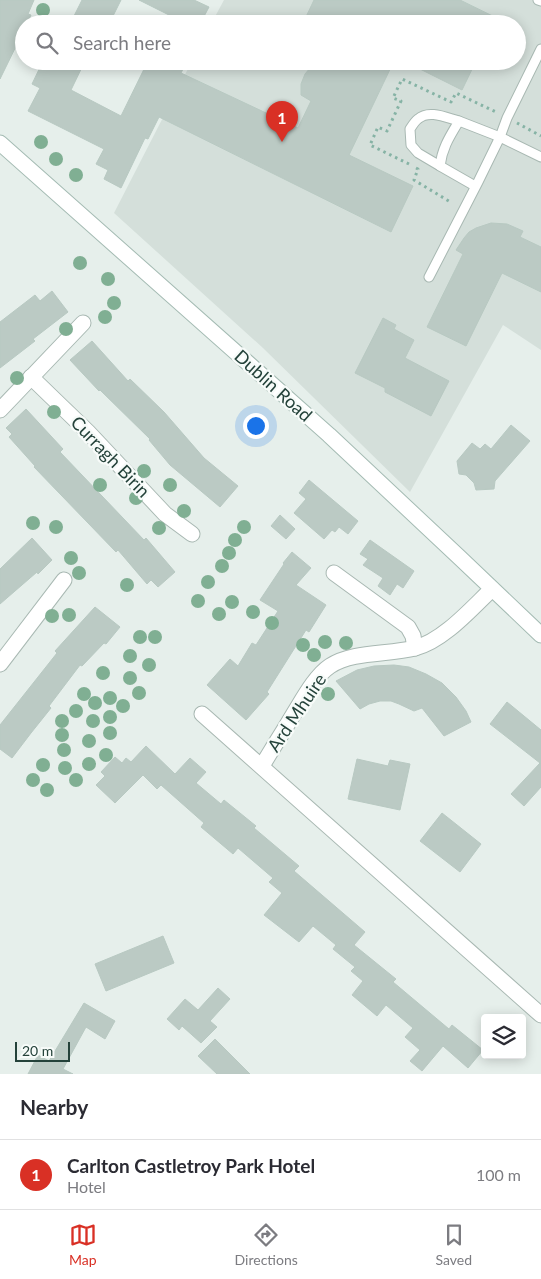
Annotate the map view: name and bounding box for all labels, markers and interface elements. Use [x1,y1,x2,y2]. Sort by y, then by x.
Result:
search box [15,15,526,70]
icon: search [33,29,61,57]
text: Search here [73,31,171,54]
pin: 1 [266,101,298,142]
street label: Dublin Road [230,345,317,426]
street label: Curragh Birin [66,411,155,502]
your location [243,413,269,439]
street label: Ard Mhuire [262,669,330,756]
map controls [481,1014,526,1059]
button: layers [481,1014,526,1059]
scale bar [15,1039,70,1062]
text: 20 m [22,1042,53,1059]
text: Nearby [20,1094,88,1119]
text: Carlton Castletroy Park Hotel [67,1154,315,1177]
text: 1 [31,1165,41,1184]
text: 100 m [476,1165,521,1184]
text: Hotel [67,1177,106,1196]
tab: Map [69,1221,97,1268]
tab: Directions [235,1221,298,1268]
tab: Saved [436,1221,472,1268]

